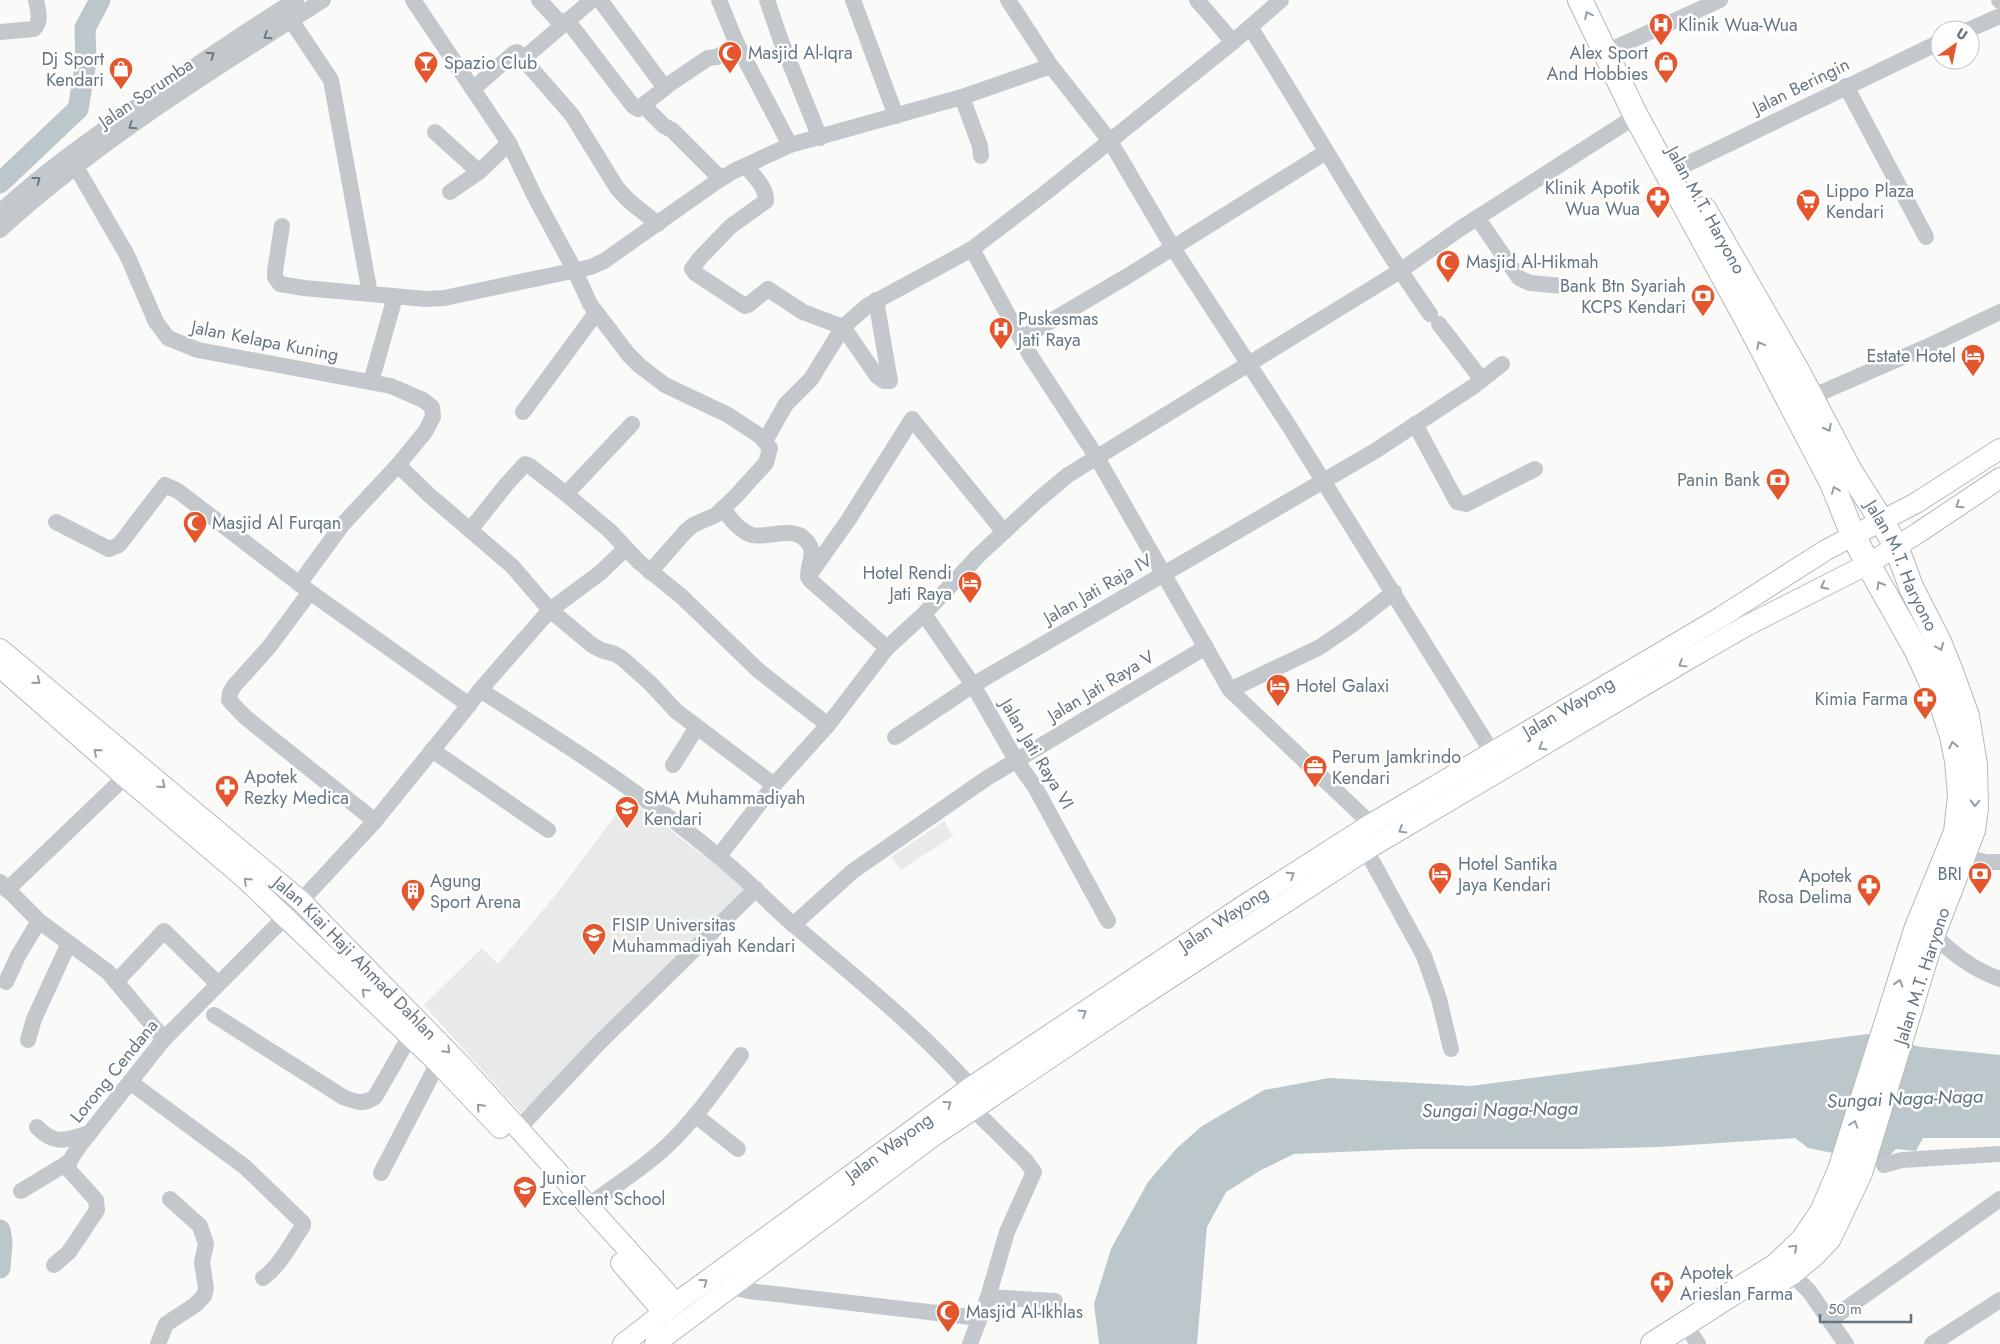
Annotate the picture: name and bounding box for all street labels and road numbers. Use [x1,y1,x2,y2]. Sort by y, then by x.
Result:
street label: Jalan Beringin [1746,51,1854,121]
street label: Jalan Sorumba [92,52,198,135]
street label: Jalan M.T. Haryono [1659,139,1752,279]
street label: Jalan Kelapa Kuning [187,314,341,368]
street label: Jalan M.T. Haryono [1857,493,1944,636]
street label: Jalan Jati Raja IV [1037,547,1157,632]
street label: Jalan Jati Raya V [1041,644,1159,729]
street label: Jalan Wayong [1516,670,1619,745]
street label: Jalan Jati Raya VI [993,692,1080,814]
street label: Jalan Kiai Haji Ahmad Dahlan [266,869,443,1046]
street label: Jalan Wayong [1172,880,1273,959]
street label: Jalan M.T. Haryono [1887,904,1957,1050]
street label: Lorong Cendana [64,1014,164,1128]
street label: Jalan Wayong [838,1106,938,1189]

